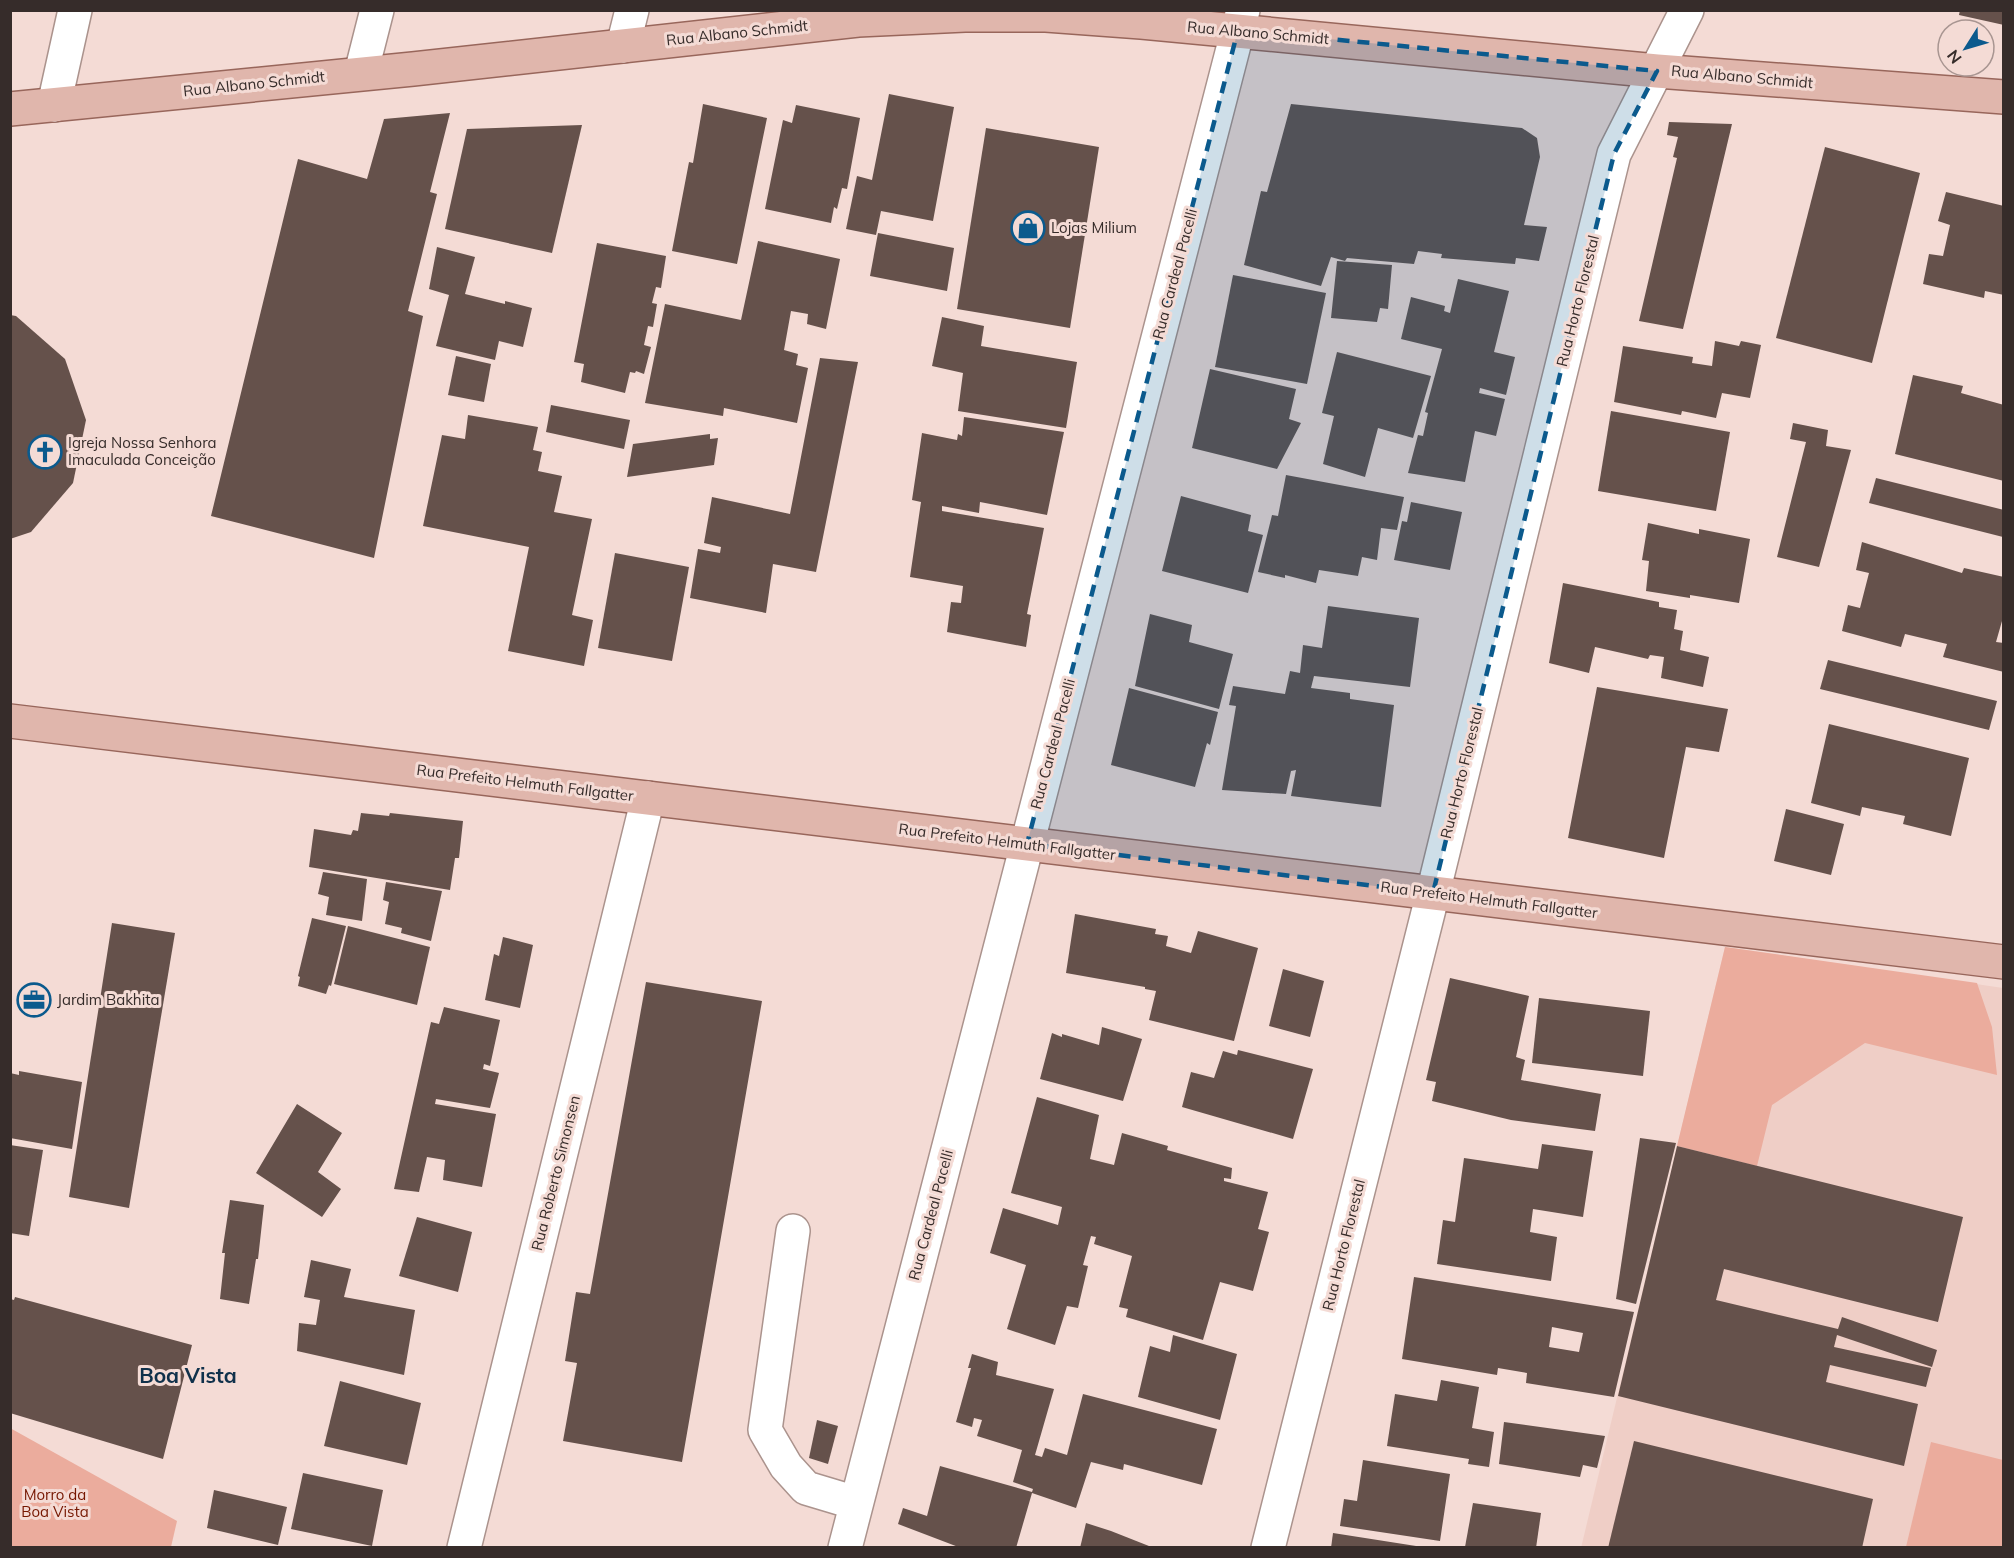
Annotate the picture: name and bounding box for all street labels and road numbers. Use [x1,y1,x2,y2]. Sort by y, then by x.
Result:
street label: Rua Albano Schmidt [665,16,809,49]
street label: Rua Albano Schmidt [1186,17,1330,48]
street label: Rua Albano Schmidt [1670,61,1814,92]
street label: Rua Albano Schmidt [182,67,326,100]
street label: Rua Cardeal Pacelli [1148,206,1201,341]
street label: Rua Horto Florestal [1552,233,1603,369]
street label: Rua Cardeal Pacelli [1026,676,1079,811]
street label: Rua Horto Florestal [1436,705,1487,841]
street label: Rua Prefeito Helmuth Fallgatter [415,760,635,805]
street label: Rua Prefeito Helmuth Fallgatter [897,819,1117,864]
street label: Rua Prefeito Helmuth Fallgatter [1379,877,1599,922]
street label: Rua Roberto Simonsen [527,1093,584,1252]
street label: Rua Cardeal Pacelli [904,1147,957,1282]
street label: Rua Horto Florestal [1318,1177,1369,1313]

